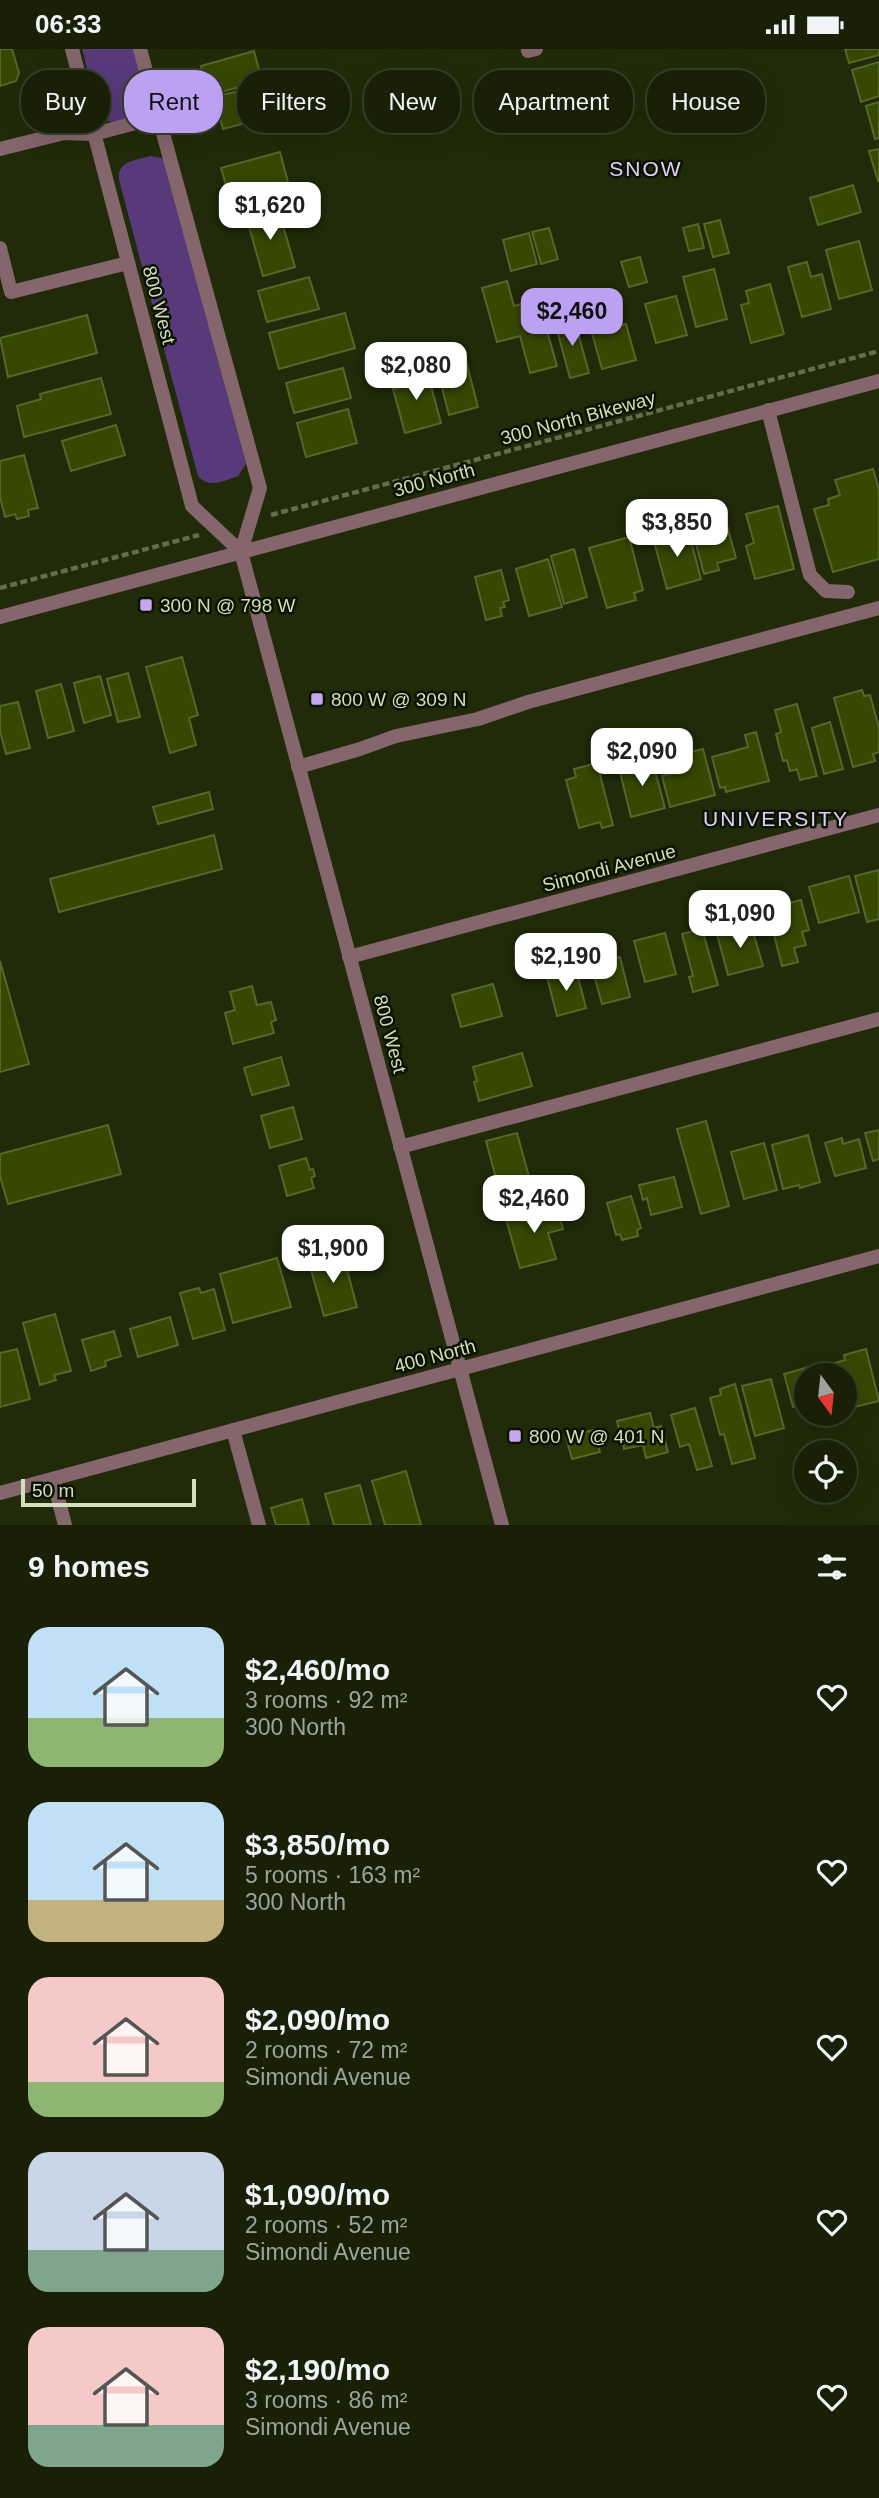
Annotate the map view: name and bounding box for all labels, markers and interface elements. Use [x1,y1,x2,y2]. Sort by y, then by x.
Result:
text: 06:33 [35,9,102,39]
chip: Buy [21,70,110,133]
chip: Rent [124,70,223,133]
chip: Filters [237,70,350,133]
chip: New [364,70,460,133]
chip: Apartment [474,70,633,133]
chip: House [647,70,765,133]
district label: SNOW [609,157,683,180]
pin: $1,620 [213,183,327,242]
text: $1,620 [235,192,305,218]
street label: 800 West [139,264,180,347]
pin: $2,460 [515,289,629,348]
text: $2,460 [537,298,607,324]
pin: $2,080 [359,343,473,402]
text: $2,080 [381,352,451,378]
street label: 300 North Bikeway [498,387,658,449]
street label: 300 North [391,459,477,501]
pin: $3,850 [620,499,734,559]
text: $3,850 [642,509,712,535]
place label: 300 N @ 798 W [160,595,296,616]
marker: 300 N @ 798 W [138,597,154,613]
place label: 800 W @ 309 N [331,689,466,710]
marker: 800 W @ 309 N [309,691,325,707]
pin: $2,090 [585,729,699,788]
text: $2,090 [607,738,677,764]
district label: UNIVERSITY [703,807,849,830]
street label: Simondi Avenue [540,840,678,896]
pin: $1,090 [683,891,797,950]
text: $1,090 [705,900,775,926]
pin: $2,190 [509,933,623,993]
text: $2,190 [531,943,601,969]
street label: 800 West [370,993,411,1076]
pin: $2,460 [477,1175,591,1235]
text: $2,460 [499,1185,569,1211]
pin: $1,900 [276,1225,390,1285]
text: $1,900 [298,1235,368,1261]
street label: 400 North [392,1335,478,1377]
north arrow [794,1363,858,1426]
map controls [794,1363,857,1503]
place label: 800 W @ 401 N [529,1426,664,1447]
marker: 800 W @ 401 N [507,1428,523,1444]
button: locate [794,1440,857,1503]
scale bar [21,1476,196,1508]
text: 50 m [32,1480,74,1501]
icon: filters [813,1548,851,1586]
text: 9 homes [28,1550,150,1583]
text: $2,460/mo [245,1653,390,1686]
icon: home [84,1655,168,1739]
icon: heart [813,1678,851,1716]
text: 3 rooms · 92 m² [245,1687,407,1713]
text: 300 North [245,1714,346,1740]
text: $3,850/mo [245,1828,390,1861]
icon: home [84,1830,168,1914]
icon: heart [813,1853,851,1891]
text: 5 rooms · 163 m² [245,1862,420,1888]
text: 300 North [245,1889,346,1915]
text: $2,090/mo [245,2003,390,2036]
icon: home [84,2005,168,2089]
icon: heart [813,2028,851,2066]
text: 2 rooms · 72 m² [245,2037,407,2063]
text: Simondi Avenue [245,2064,411,2090]
text: $1,090/mo [245,2178,390,2211]
icon: home [84,2180,168,2264]
icon: heart [813,2203,851,2241]
text: 2 rooms · 52 m² [245,2212,407,2238]
text: Simondi Avenue [245,2239,411,2265]
text: $2,190/mo [245,2353,390,2386]
icon: home [84,2355,168,2439]
icon: heart [813,2378,851,2416]
text: 3 rooms · 86 m² [245,2387,407,2413]
text: Simondi Avenue [245,2414,411,2440]

